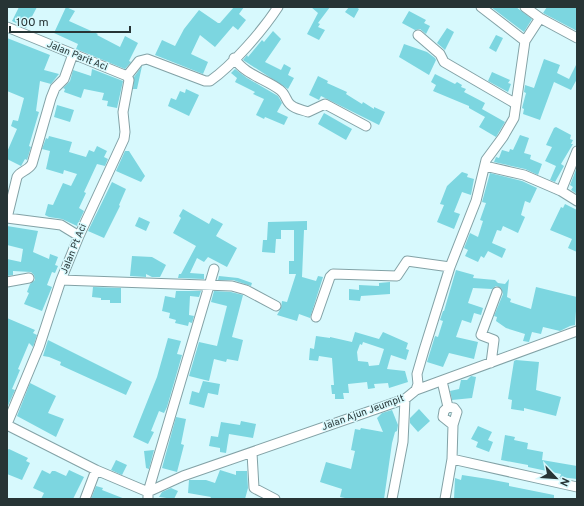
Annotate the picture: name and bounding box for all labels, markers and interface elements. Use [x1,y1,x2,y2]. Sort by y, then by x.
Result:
scale bar [10,8,130,34]
text: 100 m [16,15,49,31]
street label: Jalan Parit Aci [45,38,109,74]
street label: Jalan Pt Aci [58,222,90,276]
street label: Jalan Ajun Jeumpit [320,392,406,434]
north arrow [536,458,576,498]
text: N [556,475,572,488]

